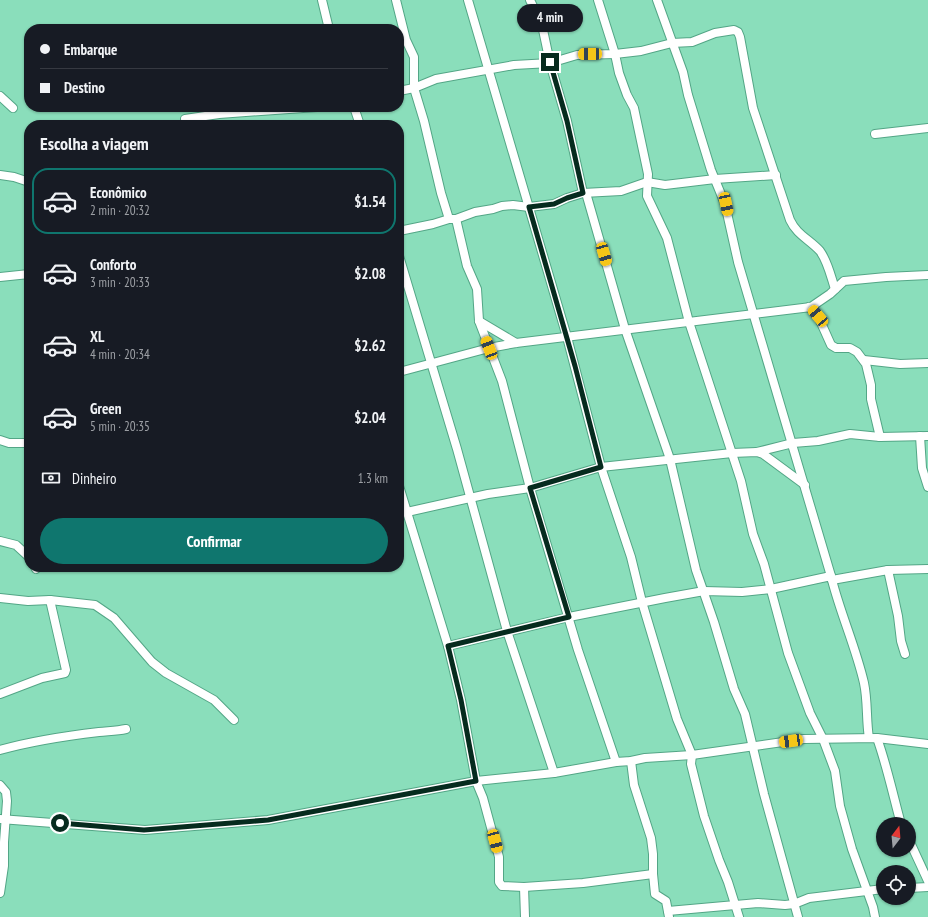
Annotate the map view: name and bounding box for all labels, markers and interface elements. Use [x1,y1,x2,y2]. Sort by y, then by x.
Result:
callout: 4 min [517,4,583,32]
text: 4 min [537,9,563,26]
text: Embarque [64,40,117,59]
car [578,48,602,60]
route end [541,53,559,71]
text: Destino [64,78,105,97]
text: Escolha a viagem [40,132,149,155]
icon: car [42,183,78,219]
text: Econômico [90,183,147,202]
car [718,191,734,217]
text: $1.54 [354,192,386,211]
text: 2 min · 20:32 [90,202,150,219]
car [595,241,613,267]
icon: car [42,255,78,291]
text: Conforto [90,255,136,274]
text: $2.08 [354,264,386,283]
text: 3 min · 20:33 [90,274,150,291]
car [806,303,830,329]
icon: car [42,327,78,363]
text: XL [90,327,104,346]
car [479,335,499,361]
text: $2.62 [354,336,386,355]
text: 4 min · 20:34 [90,346,150,363]
icon: car [42,399,78,435]
text: Green [90,399,122,418]
text: $2.04 [354,408,386,427]
text: 5 min · 20:35 [90,418,150,435]
icon: cash [40,467,62,489]
text: Dinheiro [72,469,116,488]
text: 1.3 km [358,470,388,487]
button: Confirmar [40,518,388,564]
car [778,733,804,749]
route start [51,814,69,832]
north arrow [876,817,916,857]
map controls [876,817,916,905]
car [486,828,504,854]
button: locate [876,865,916,905]

